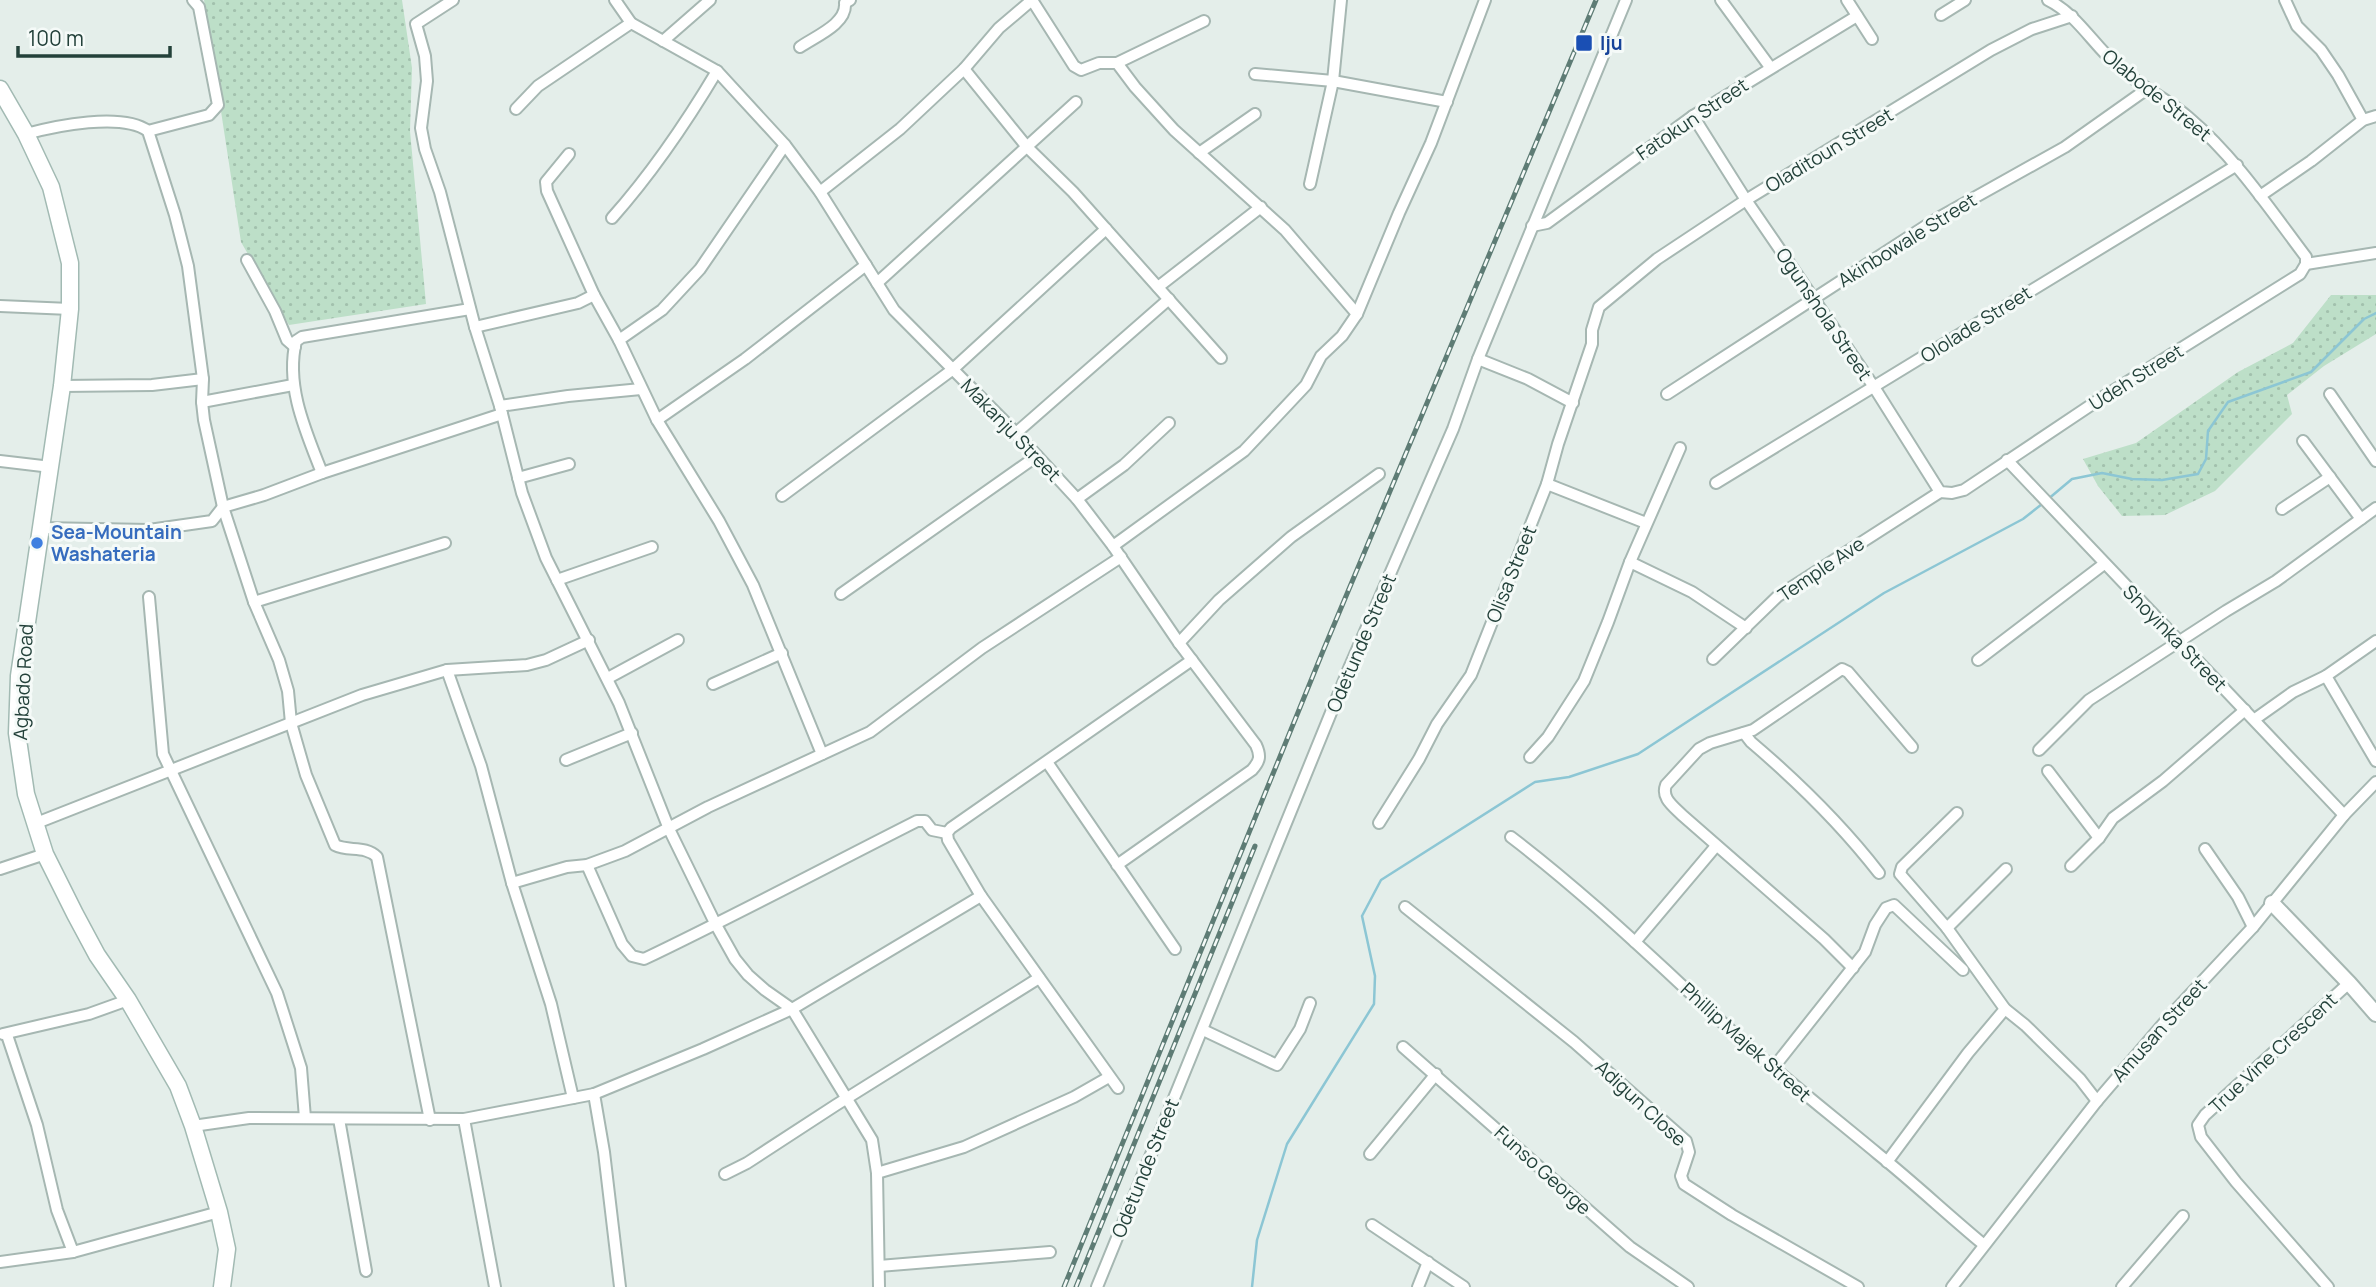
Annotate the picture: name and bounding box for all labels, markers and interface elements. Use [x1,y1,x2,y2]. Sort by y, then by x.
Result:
scale bar [18,14,170,58]
text: 100 m [28,24,84,52]
place label: Iju [1600,30,1623,56]
marker: Iju [1574,33,1594,53]
street label: Olabode Street [2097,43,2217,147]
street label: Fatokun Street [1631,72,1753,166]
street label: Oladitoun Street [1760,101,1898,199]
street label: Akinbowale Street [1833,187,1981,293]
street label: Ogunshola Street [1770,243,1878,385]
street label: Ololade Street [1916,279,2036,369]
street label: Udeh Street [2084,338,2188,416]
street label: Makanju Street [955,373,1067,487]
place label: Sea-Mountain Washateria [51,519,182,567]
street label: Olisa Street [1480,521,1542,627]
street label: Temple Ave [1773,531,1869,607]
marker: Sea-Mountain Washateria [29,535,45,551]
street label: Odetunde Street [1320,570,1402,716]
street label: Shoyinka Street [2117,579,2233,697]
street label: Agbado Road [7,623,39,741]
street label: Amusan Street [2106,973,2212,1087]
street label: Phillip Majek Street [1675,976,1817,1108]
street label: True Vine Crescent [2203,987,2343,1119]
street label: Adigun Close [1590,1054,1692,1152]
street label: Odetunde Street [1105,1094,1185,1242]
street label: Funso George [1489,1120,1597,1220]

